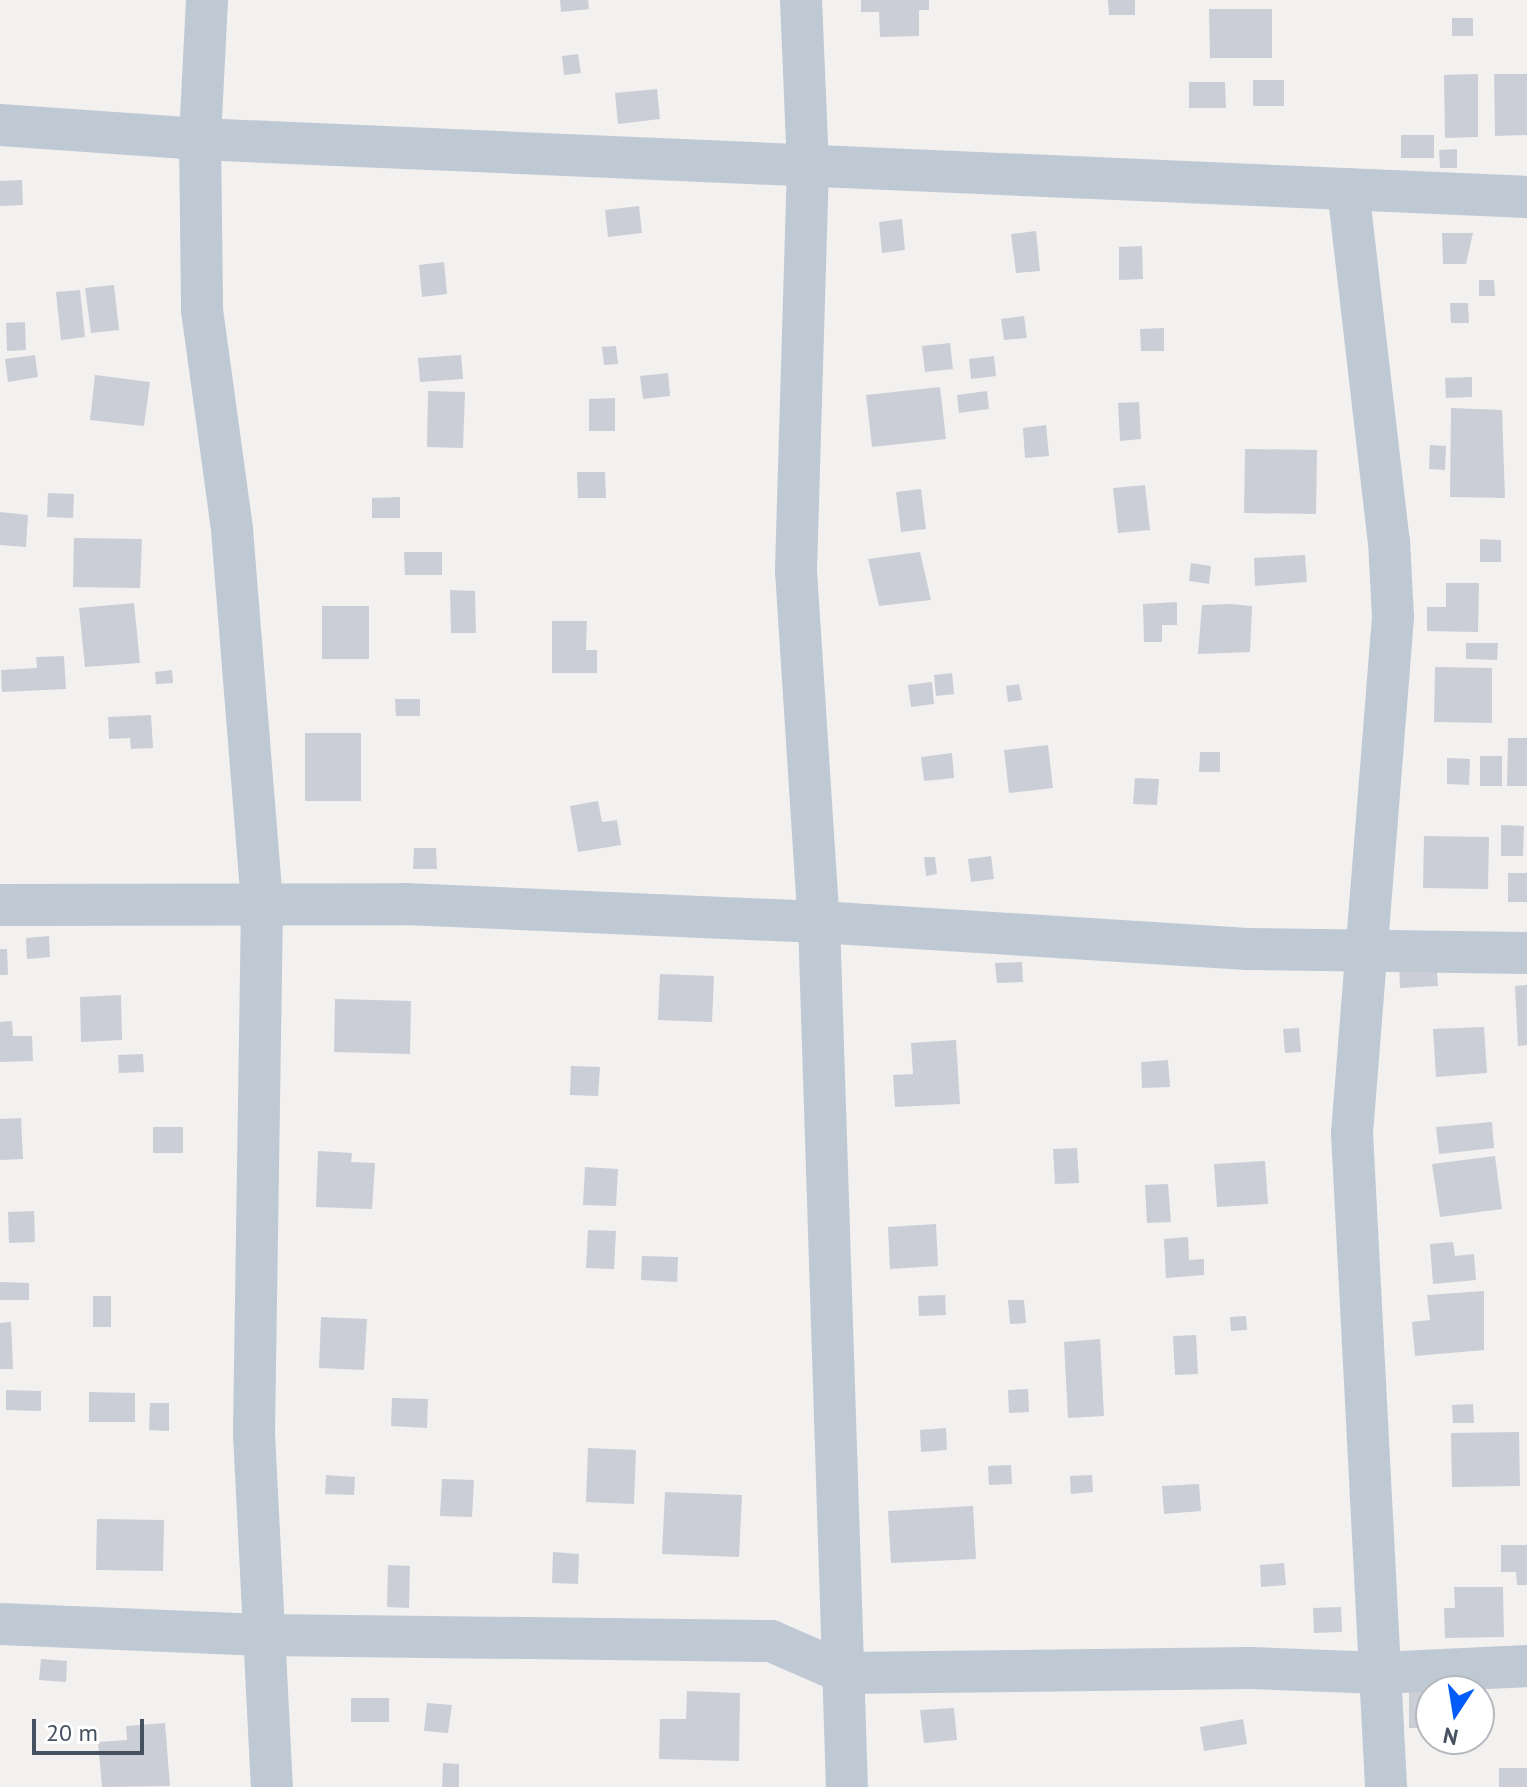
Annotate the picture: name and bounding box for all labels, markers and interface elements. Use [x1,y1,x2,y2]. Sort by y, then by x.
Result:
north arrow [1415,1675,1495,1755]
scale bar [36,1703,148,1753]
text: 20 m [46,1717,98,1748]
text: N [1440,1721,1460,1752]

